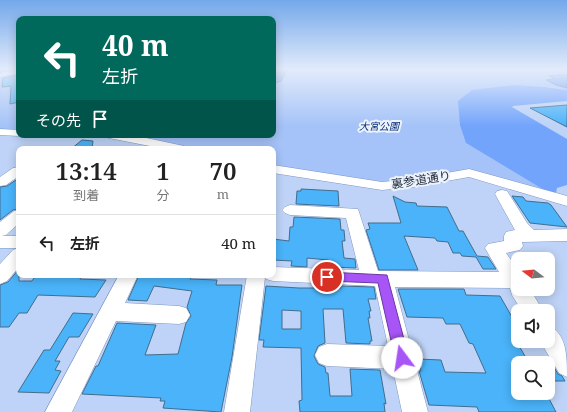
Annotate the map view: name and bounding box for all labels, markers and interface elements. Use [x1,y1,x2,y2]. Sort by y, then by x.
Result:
text: 40 m [102,26,169,64]
icon: left [36,32,88,84]
text: 左折 [102,64,138,88]
icon: arrive [89,108,111,130]
text: その先 [36,110,81,130]
park label: 大宮公園 [359,119,401,133]
text: 13:14 [56,154,117,187]
text: 1 [156,154,170,187]
text: 70 [209,154,236,187]
street label: 裏参道通り [390,166,452,193]
text: m [217,185,229,203]
text: 到着 [73,186,99,204]
text: 分 [157,186,170,204]
icon: left [36,232,58,254]
text: 左折 [70,233,100,253]
text: 40 m [221,233,256,253]
north arrow [511,252,555,296]
map controls [511,252,555,400]
pin [310,260,344,294]
icon: arrive [316,266,338,288]
button: sound [511,304,555,348]
position arrow [381,337,423,379]
button: search [511,356,555,400]

